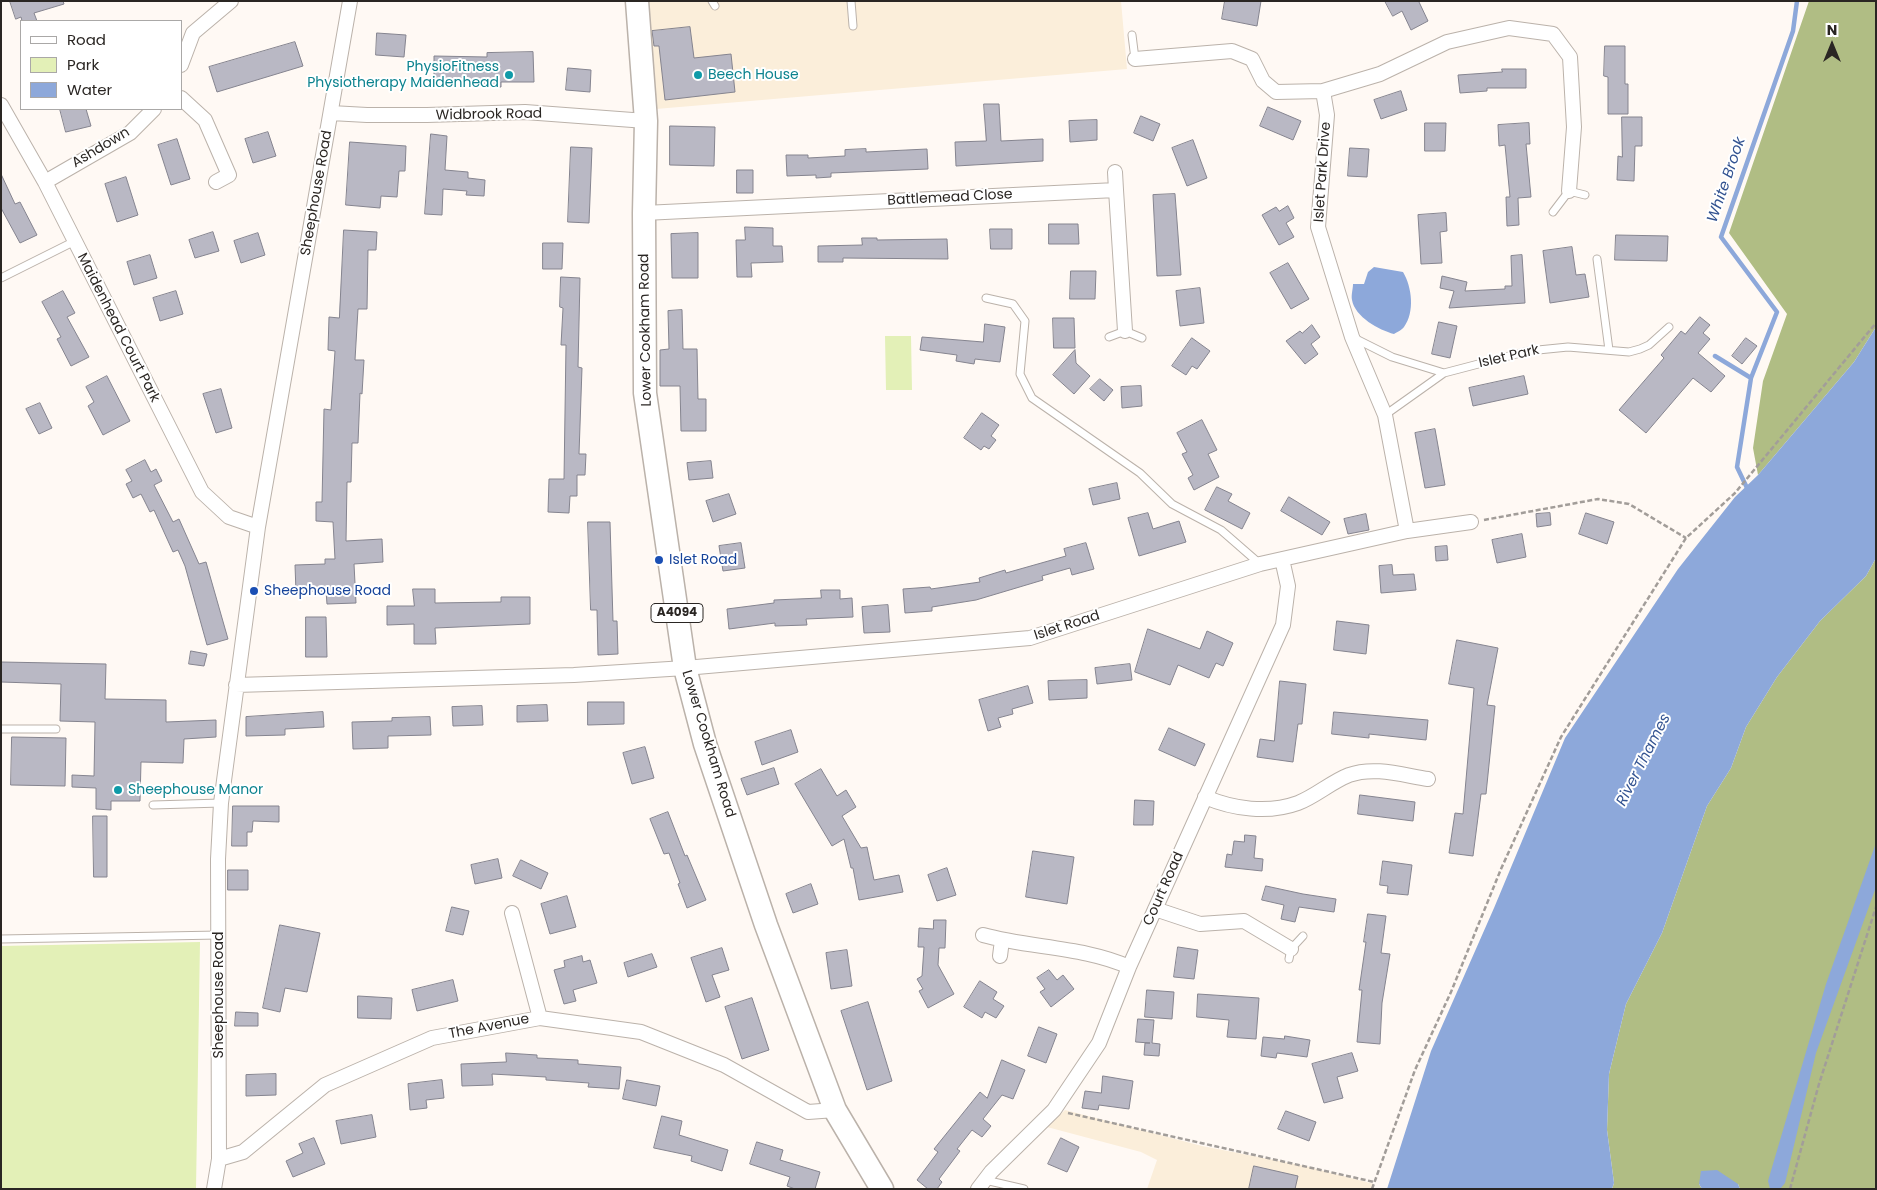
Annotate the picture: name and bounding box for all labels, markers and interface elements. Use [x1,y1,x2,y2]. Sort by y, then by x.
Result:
legend [20,20,182,110]
north arrow [1807,20,1857,70]
text: N [1827,20,1837,40]
text: Road [67,29,106,50]
text: Park [67,54,99,75]
place label: PhysioFitness Physiotherapy Maidenhead [307,59,499,92]
place label: Beech House [708,67,799,83]
marker: PhysioFitness Physiotherapy Maidenhead [503,69,515,81]
marker: Beech House [692,69,704,81]
text: Water [67,79,112,100]
street label: Widbrook Road [436,106,542,124]
street label: Islet Park Drive [1311,121,1335,223]
street label: Ashdown [69,124,133,172]
street label: Sheephouse Road [298,129,336,257]
water label: White Brook [1704,135,1750,225]
street label: Battlemead Close [887,186,1013,210]
street label: Maidenhead Court Park [73,251,163,405]
street label: Lower Cookham Road [636,253,656,407]
street label: Islet Park [1477,342,1541,372]
place label: Islet Road [669,552,737,568]
marker: Islet Road [653,554,665,566]
place label: Sheephouse Road [264,583,391,599]
marker: Sheephouse Road [248,585,260,597]
road number: A4094 [651,604,703,622]
street label: Islet Road [1032,607,1102,645]
street label: Lower Cookham Road [678,668,738,820]
water label: River Thames [1613,711,1675,809]
place label: Sheephouse Manor [128,782,263,798]
marker: Sheephouse Manor [112,784,124,796]
street label: Court Road [1140,849,1188,929]
street label: Sheephouse Road [211,931,227,1059]
street label: The Avenue [447,1011,531,1043]

